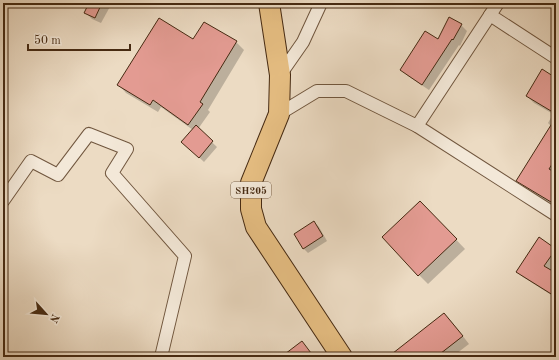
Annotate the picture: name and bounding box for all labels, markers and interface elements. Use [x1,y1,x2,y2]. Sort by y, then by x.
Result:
scale bar [28,26,130,52]
text: 50 m [34,34,61,47]
road number: SH205 [231,182,271,198]
north arrow [26,294,66,334]
text: N [46,312,60,325]

